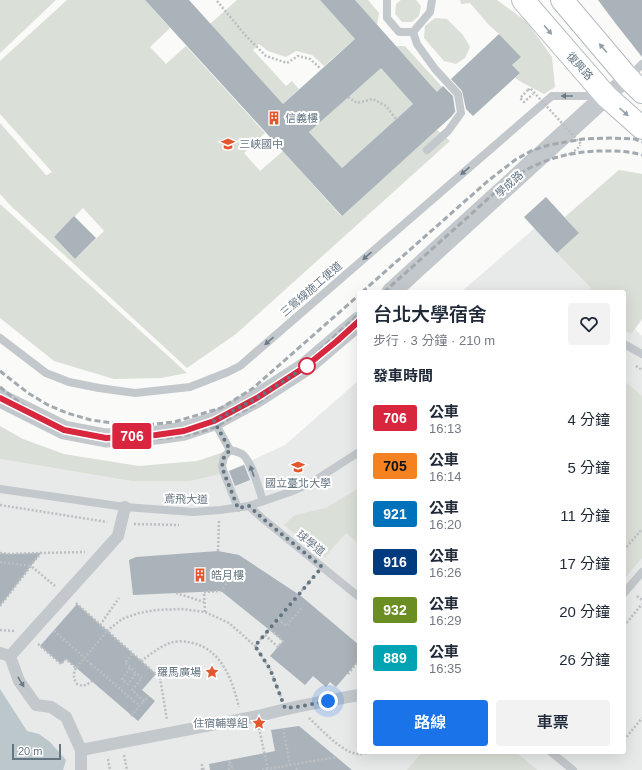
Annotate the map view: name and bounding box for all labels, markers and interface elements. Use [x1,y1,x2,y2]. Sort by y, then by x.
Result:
one-way arrow [543,24,552,35]
one-way arrow [598,43,607,53]
street label: 復興路 [565,50,595,82]
one-way arrow [560,93,573,99]
one-way arrow [619,107,629,117]
building icon: 信義樓 [266,110,282,126]
place label: 信義樓 [285,112,318,124]
school or university icon: 三峽國中 [220,136,236,152]
place label: 三峽國中 [239,138,283,150]
one-way arrow [460,166,471,175]
street label: 學成路 [493,169,525,199]
one-way arrow [362,251,372,260]
street label: 三鶯線施工便道 [278,259,344,319]
button: heart [568,303,610,345]
text: 台北大學宿舍 [373,304,487,325]
text: 步行 · 3 分鐘 · 210 m [373,333,495,348]
one-way arrow [263,336,274,345]
unlabelled marker [298,357,316,375]
text: 發車時間 [373,367,433,384]
text: 公車 [429,403,459,420]
text: 706 [383,410,407,426]
text: 4 分鐘 [567,411,610,428]
text: 16:13 [429,421,462,436]
line badge: 706 [109,423,155,449]
text: 706 [120,428,144,444]
text: 公車 [429,451,459,468]
text: 705 [383,458,407,474]
school or university icon: 國立臺北大學 [290,459,306,475]
text: 5 分鐘 [567,459,610,476]
one-way arrow [249,464,255,476]
text: 16:14 [429,469,462,484]
place label: 國立臺北大學 [265,477,331,489]
street label: 鳶飛大道 [164,493,208,505]
text: 公車 [429,499,459,516]
text: 921 [383,506,407,522]
text: 11 分鐘 [560,507,610,524]
text: 16:20 [429,517,462,532]
street label: 球學道 [294,528,328,558]
text: 公車 [429,547,459,564]
text: 916 [383,554,407,570]
text: 17 分鐘 [559,555,610,572]
text: 16:26 [429,565,462,580]
building icon: 皓月樓 [192,567,208,583]
place label: 皓月樓 [211,569,244,581]
text: 公車 [429,595,459,612]
text: 932 [383,602,407,618]
text: 20 分鐘 [559,603,610,620]
text: 16:29 [429,613,462,628]
text: 公車 [429,643,459,660]
text: 889 [383,650,407,666]
text: 26 分鐘 [559,651,610,668]
text: 16:35 [429,661,462,676]
place icon: 羅馬廣場 [204,664,220,680]
place label: 羅馬廣場 [157,666,201,678]
one-way arrow [17,677,24,688]
your location [318,691,338,711]
button: 路線 [373,700,488,746]
button: 車票 [496,700,610,746]
place icon: 住宿輔導組 [251,715,267,731]
place label: 住宿輔導組 [193,717,248,729]
scale bar [12,742,61,761]
text: 20 m [18,745,42,757]

